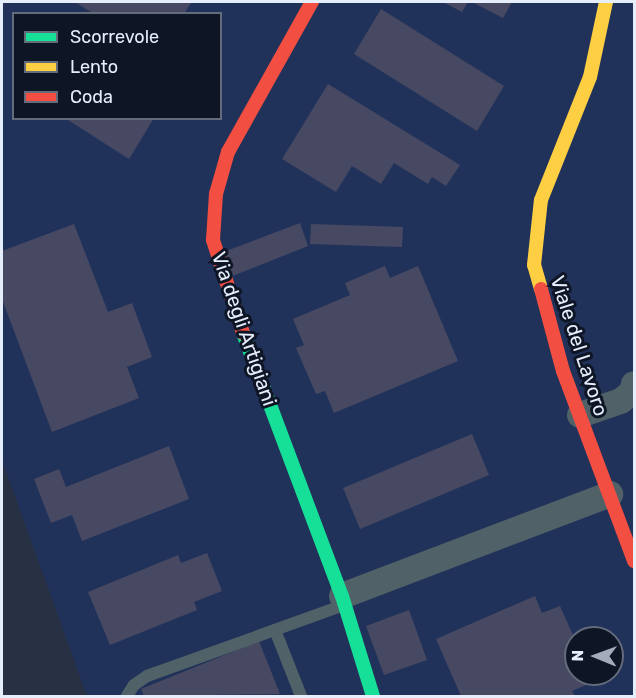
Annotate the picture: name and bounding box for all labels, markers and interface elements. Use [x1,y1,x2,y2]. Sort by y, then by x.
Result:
legend [12,12,222,120]
text: Scorrevole [70,26,159,48]
text: Lento [70,56,118,78]
text: Coda [70,86,113,108]
street label: Via degli Artigiani [206,249,282,409]
street label: Viale del Lavoro [545,273,613,419]
north arrow [564,626,624,686]
text: N [568,650,587,662]

